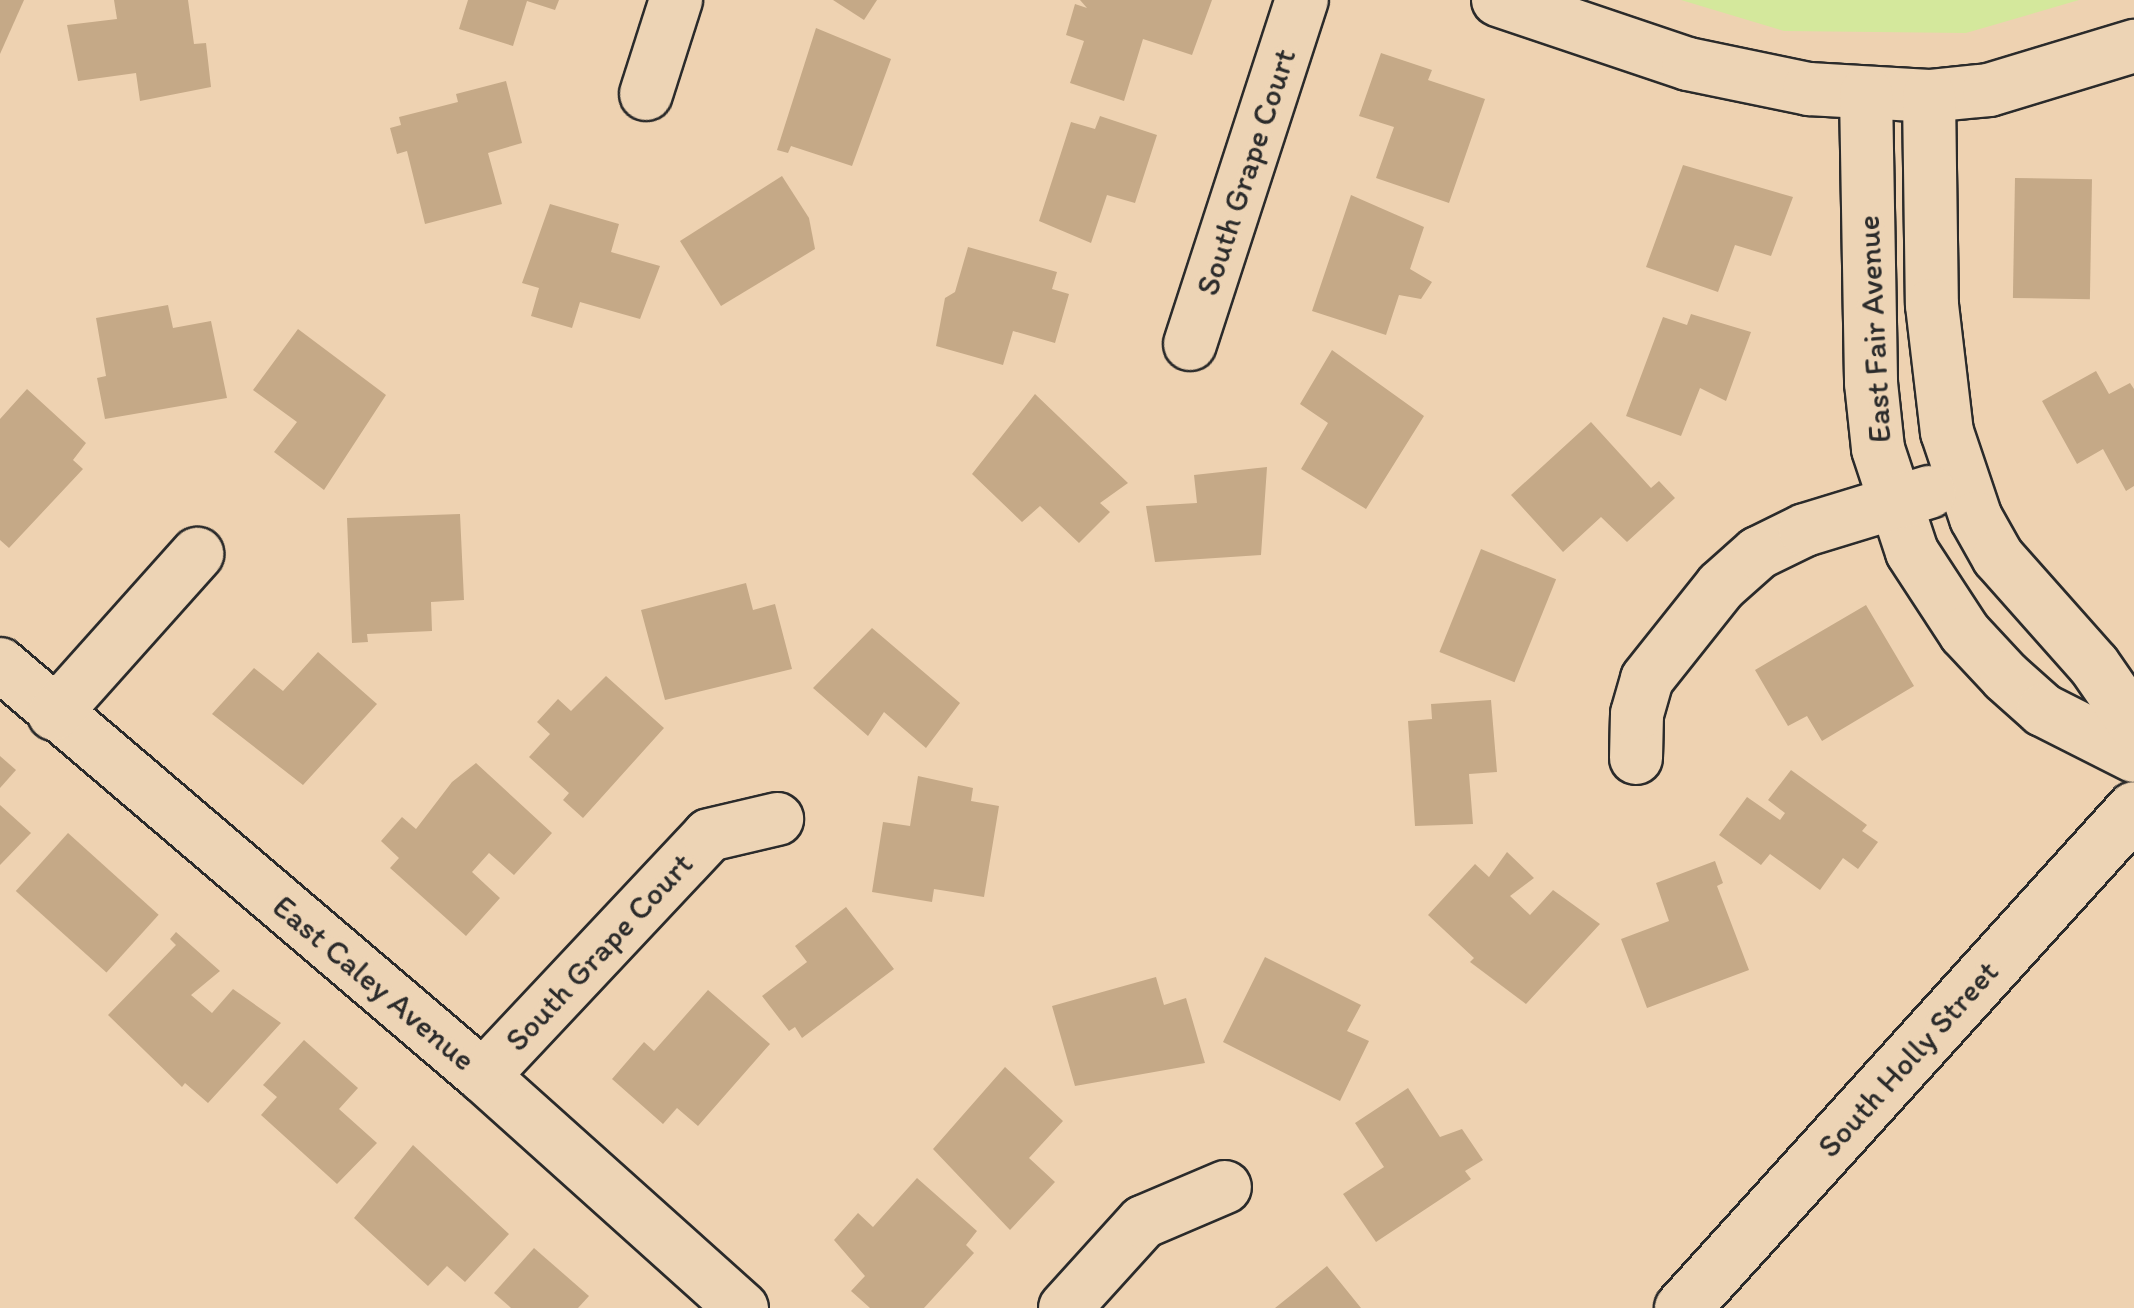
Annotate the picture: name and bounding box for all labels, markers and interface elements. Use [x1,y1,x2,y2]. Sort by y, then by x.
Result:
street label: South Grape Court [1188,44,1304,300]
street label: East Fair Avenue [1849,214,1899,444]
street label: South Grape Court [498,845,700,1059]
street label: East Caley Avenue [265,887,483,1079]
street label: South Holly Street [1810,953,2006,1165]

